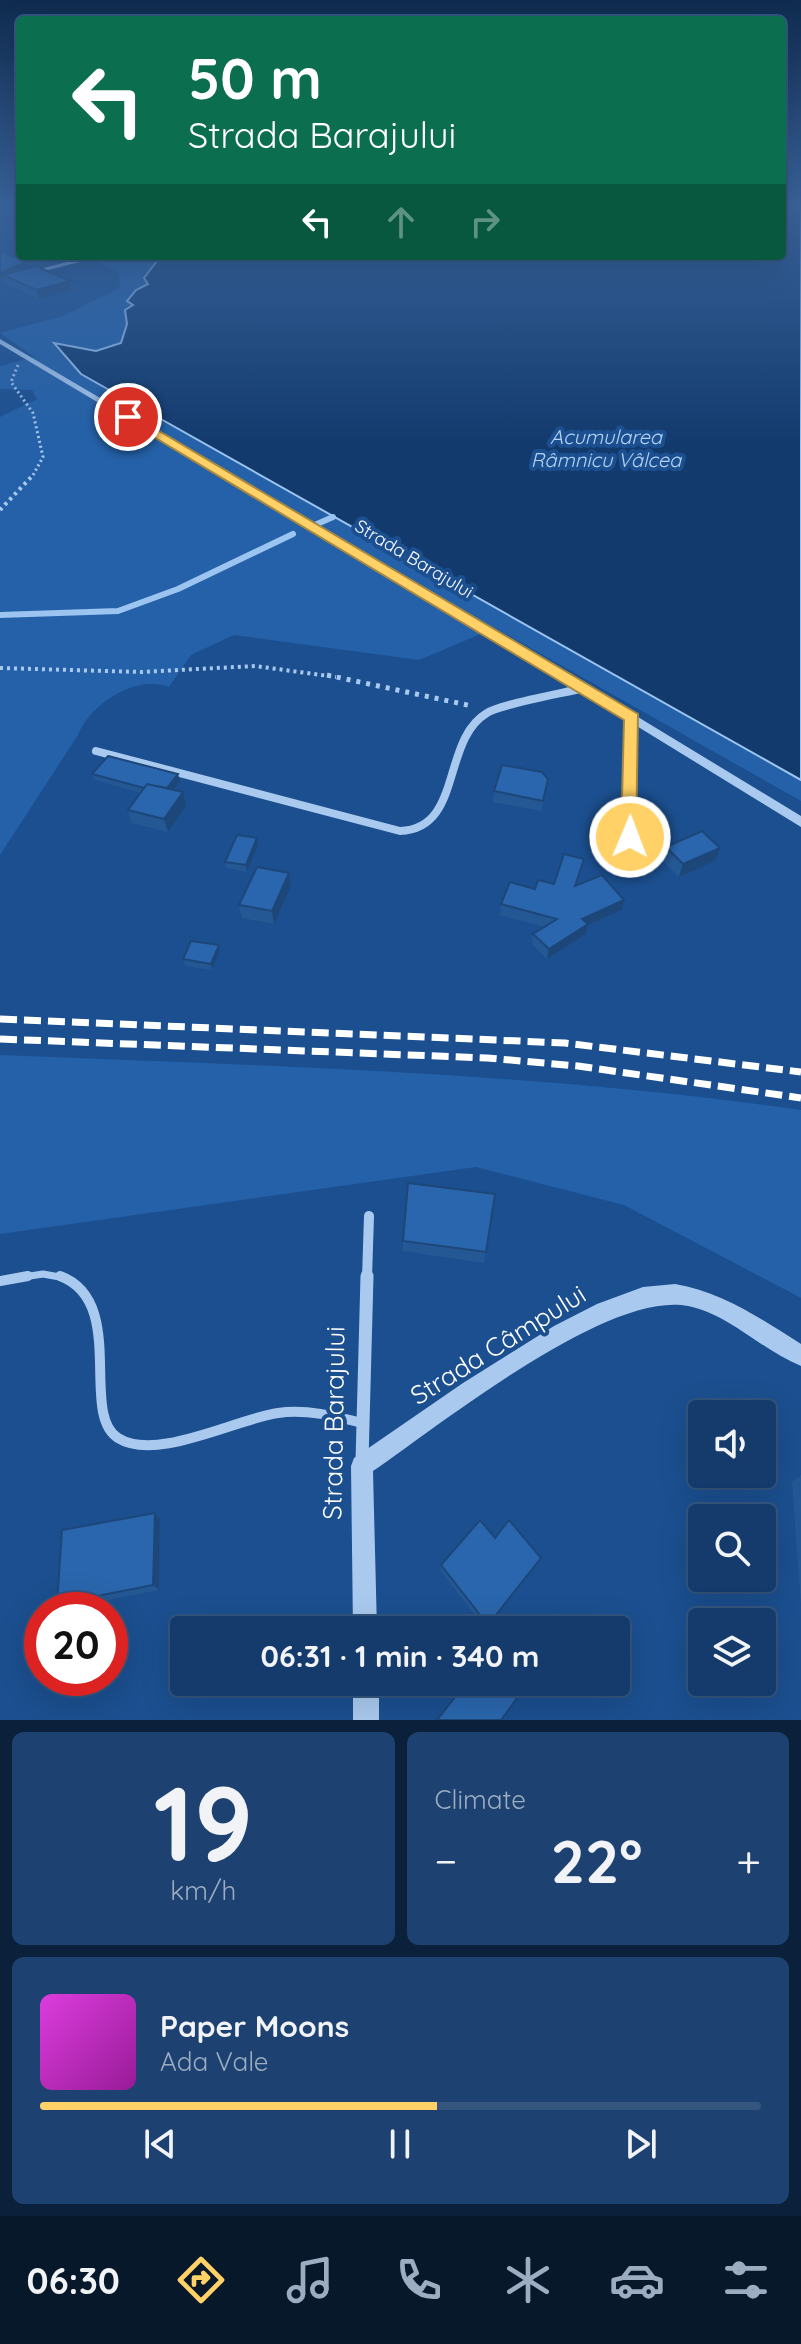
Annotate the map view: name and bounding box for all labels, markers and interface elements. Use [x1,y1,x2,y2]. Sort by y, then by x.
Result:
text: 50 m [188,43,322,113]
icon: left [56,48,160,152]
text: Strada Barajului [188,112,456,157]
icon: left [295,200,339,244]
icon: ahead [379,200,423,244]
icon: right [463,200,507,244]
pin [94,383,162,451]
icon: arrive [106,395,150,439]
water label: Acumularea Râmnicu Vâlcea [531,424,683,472]
street label: Strada Barajului [351,514,478,603]
position arrow [588,795,672,879]
street label: Strada Câmpului [404,1277,592,1412]
street label: Strada Barajului [315,1326,352,1520]
map controls [688,1400,776,1696]
button: sound [688,1400,776,1488]
button: search [688,1504,776,1592]
speed limit sign: 20 [24,1592,128,1696]
button: layers [688,1608,776,1696]
text: 06:31 · 1 min · 340 m [261,1637,539,1675]
text: 19 [153,1757,253,1887]
text: Climate [435,1783,526,1816]
text: 22° [551,1823,643,1898]
text: − [435,1833,457,1888]
text: + [736,1833,761,1888]
text: km/h [170,1874,236,1907]
text: Paper Moons [160,2007,349,2045]
text: Ada Vale [160,2045,269,2078]
icon: previous [138,2122,182,2166]
icon: pause [378,2122,422,2166]
icon: next [619,2122,663,2166]
icon: directions [173,2252,229,2308]
icon: music [282,2252,338,2308]
icon: phone [391,2252,447,2308]
icon: climate [500,2252,556,2308]
icon: car [609,2252,665,2308]
icon: filters [718,2252,774,2308]
text: 06:30 [27,2258,120,2303]

